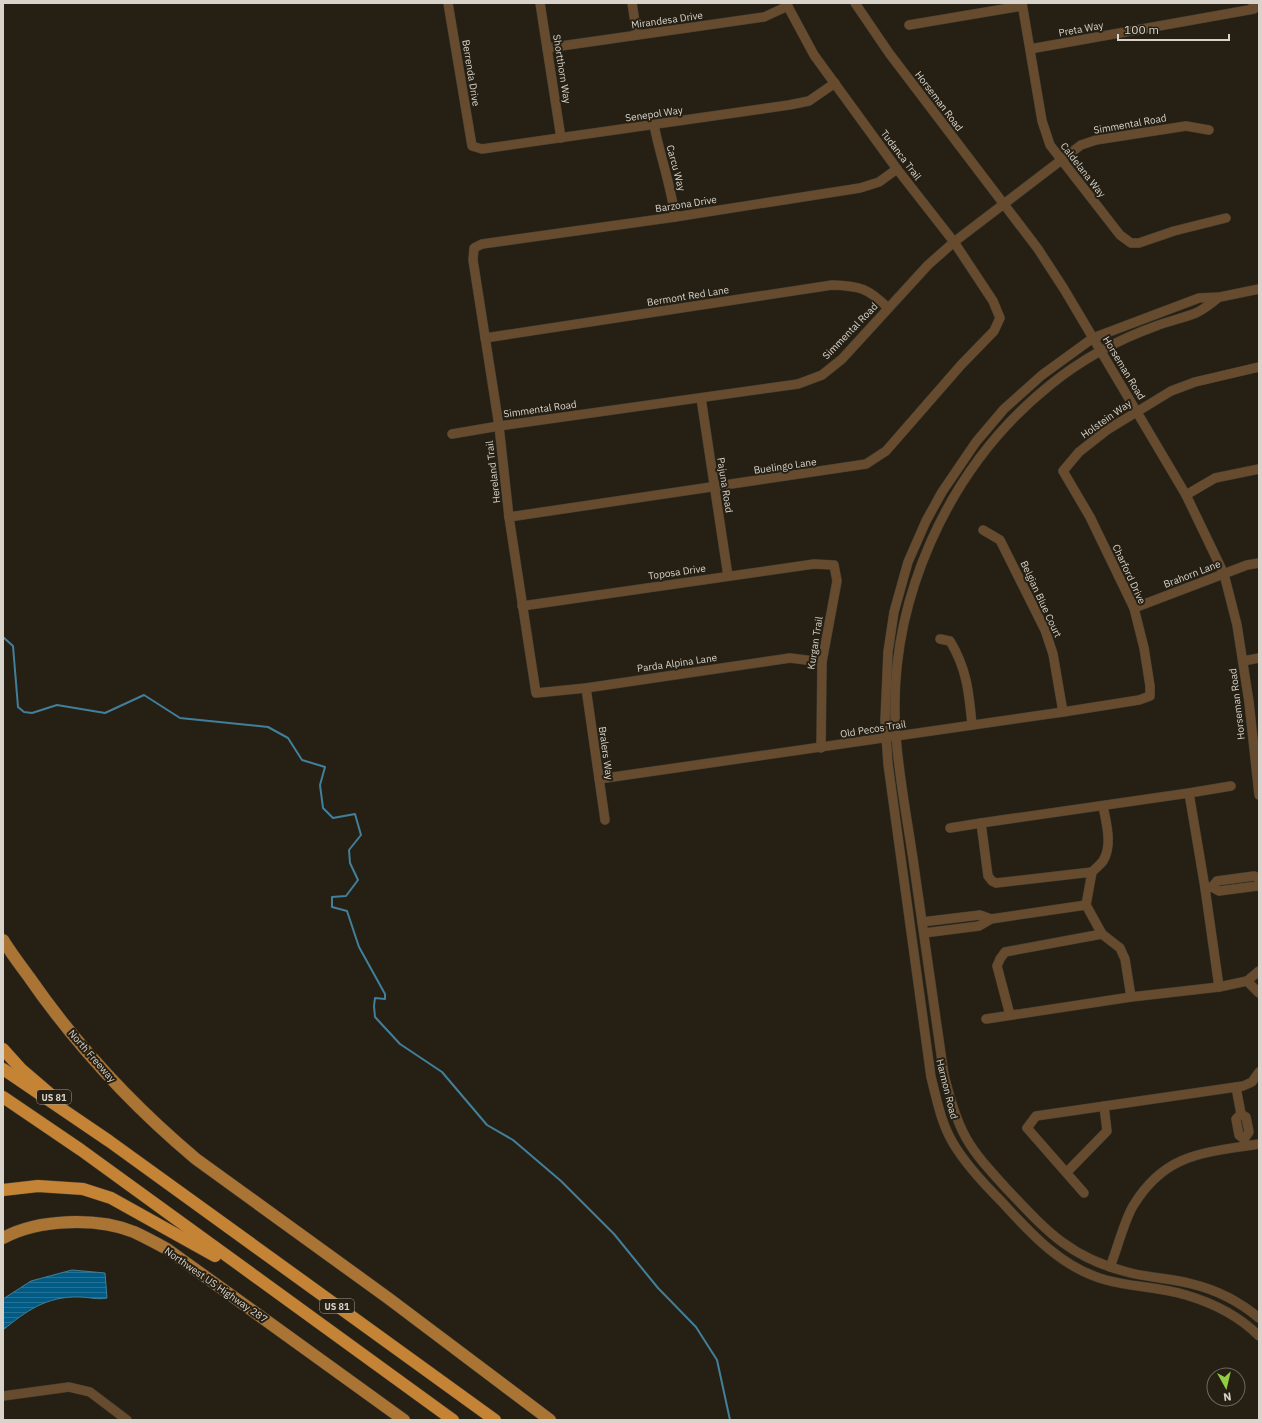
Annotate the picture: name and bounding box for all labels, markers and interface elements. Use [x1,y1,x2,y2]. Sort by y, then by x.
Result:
street label: Mirandesa Drive [630,8,704,31]
scale bar [1118,16,1229,42]
street label: Preta Way [1058,19,1104,39]
text: 100 m [1124,22,1159,37]
street label: Shortthorn Way [550,34,574,105]
street label: Berrenda Drive [459,39,483,108]
street label: Horseman Road [912,68,966,134]
street label: Senepol Way [624,104,684,124]
street label: Simmental Road [1092,111,1168,137]
street label: Tudanca Trail [878,127,924,183]
street label: Caldelana Way [1058,140,1108,200]
street label: Carcu Way [664,143,688,193]
street label: Barzona Drive [654,193,718,215]
street label: Bermont Red Lane [646,283,730,309]
street label: Simmental Road [820,300,880,362]
street label: Horseman Road [1100,334,1148,402]
street label: Simmental Road [503,397,577,421]
street label: Holstein Way [1078,397,1134,441]
street label: Hereland Trail [483,440,503,504]
street label: Buelingo Lane [753,455,818,477]
street label: Pajuna Road [714,456,736,514]
street label: Charford Drive [1109,542,1149,607]
street label: Brahorn Lane [1162,557,1223,591]
street label: Belgian Blue Court [1017,558,1065,640]
street label: Toposa Drive [647,561,707,582]
street label: Kurgan Trail [804,615,826,670]
street label: Parda Alpina Lane [636,651,718,675]
street label: Horseman Road [1226,668,1248,740]
street label: Old Pecos Trail [839,717,907,741]
street label: Bralers Way [596,726,616,781]
street label: North Freeway [66,1027,118,1085]
street label: Harmon Road [933,1058,961,1120]
road number: US 81 [37,1090,71,1104]
street label: Northwest US Highway 287 [162,1244,270,1326]
road number: US 81 [320,1299,354,1313]
north arrow [1206,1367,1246,1407]
text: N [1222,1389,1232,1404]

